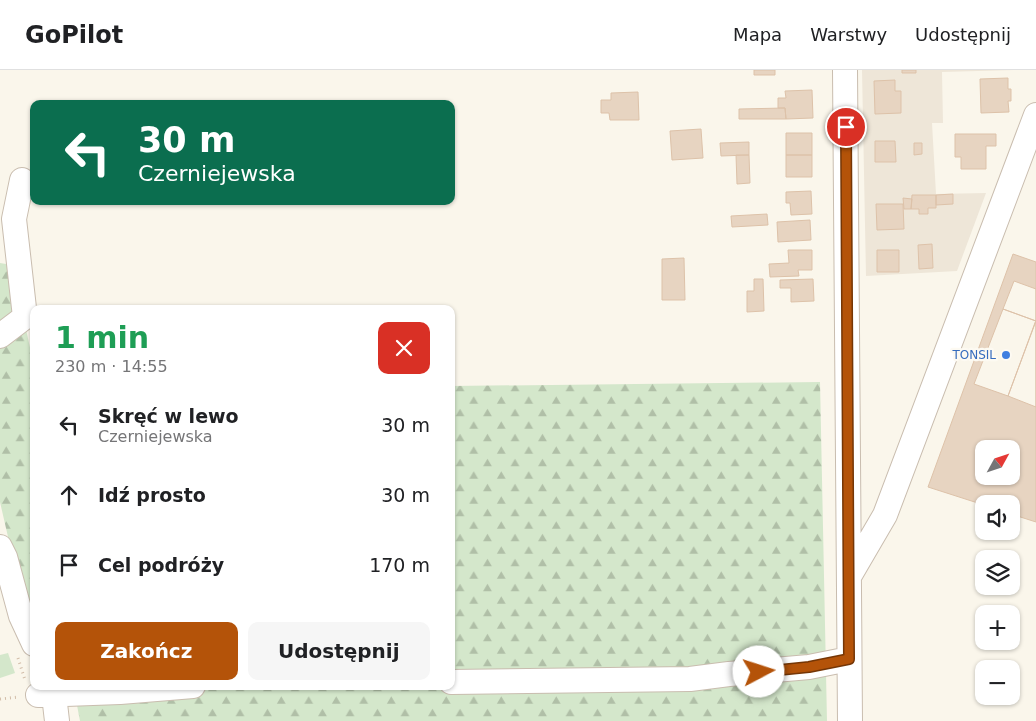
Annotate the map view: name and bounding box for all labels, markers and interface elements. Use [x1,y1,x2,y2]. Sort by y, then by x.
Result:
text: GoPilot [25,21,123,49]
text: Mapa [733,24,782,45]
text: Warstwy [810,24,887,45]
text: Udostępnij [915,24,1011,45]
pin [825,106,867,148]
icon: arrive [832,113,860,141]
icon: left [55,120,120,185]
text: 30 m [138,120,235,160]
text: Czerniejewska [138,161,296,186]
text: 1 min [55,320,149,355]
button: close [378,322,430,374]
place label: TONSIL [951,348,996,362]
marker: TONSIL [1000,349,1012,361]
text: 230 m · 14:55 [55,357,168,376]
text: Skręć w lewo [98,405,239,427]
icon: left [55,411,83,439]
text: 30 m [381,414,430,436]
text: Czerniejewska [98,427,213,446]
north arrow [975,440,1020,485]
map controls [975,440,1020,705]
icon: ahead [55,481,83,509]
text: Idź prosto [98,484,206,506]
text: 30 m [381,484,430,506]
button: sound [975,495,1020,540]
button: layers [975,550,1020,595]
icon: arrive [55,551,83,579]
text: Cel podróży [98,554,224,576]
text: 170 m [369,554,430,576]
button: + [975,605,1020,650]
button: Zakończ [55,622,238,680]
button: Udostępnij [248,622,430,680]
position arrow [732,645,784,697]
button: − [975,660,1020,705]

